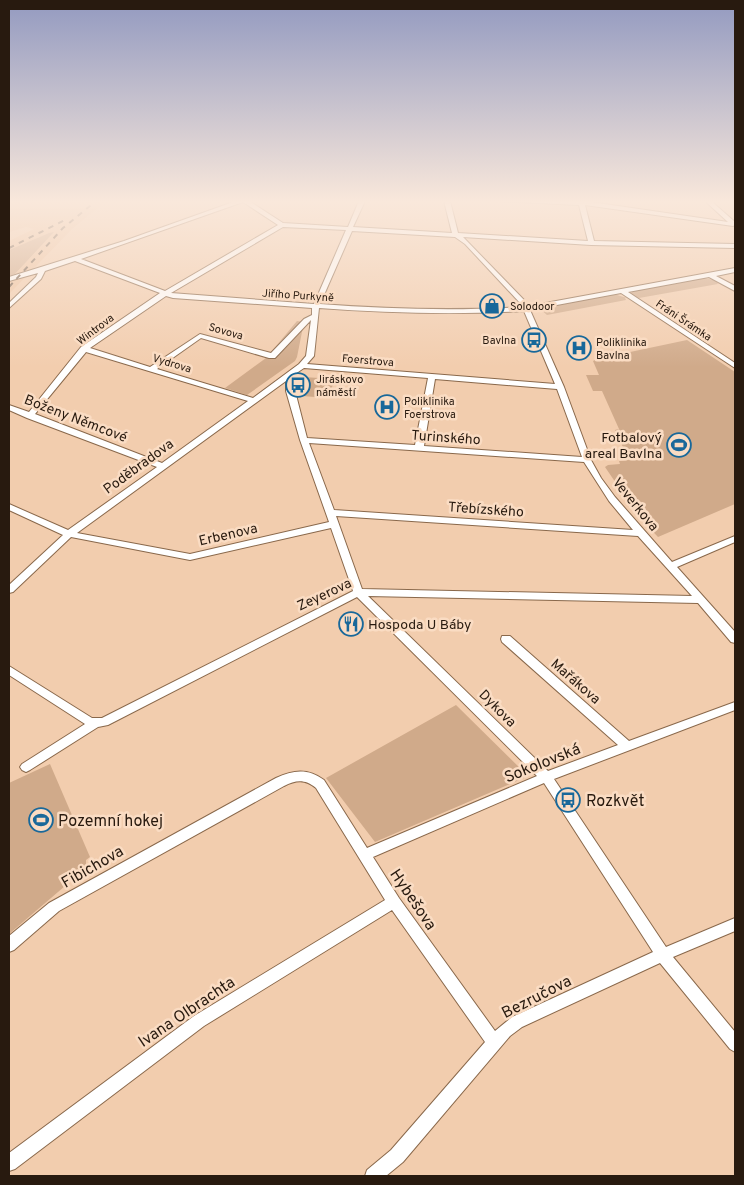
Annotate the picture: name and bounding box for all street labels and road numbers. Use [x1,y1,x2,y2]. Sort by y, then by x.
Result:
street label: Jiřího Purkyně [261,286,334,306]
street label: Fráni Šrámka [653,296,715,345]
street label: Wintrova [74,311,117,348]
street label: Sovova [207,320,245,344]
street label: Vydrova [151,351,193,377]
street label: Foerstrova [341,352,395,370]
street label: Boženy Němcové [21,392,129,447]
street label: Turinského [411,428,481,449]
street label: Poděbradova [100,436,177,498]
street label: Veverkova [608,475,662,535]
street label: Třebízského [447,499,525,522]
street label: Erbenova [197,520,259,550]
street label: Zeyerova [295,575,355,615]
street label: Mařákova [547,656,603,708]
street label: Dykova [475,687,519,731]
street label: Sokolovská [502,740,584,788]
street label: Fibichova [58,842,128,894]
street label: Hybešova [385,866,440,935]
street label: Bezručova [499,972,575,1024]
street label: Ivana Olbrachta [135,973,239,1052]

